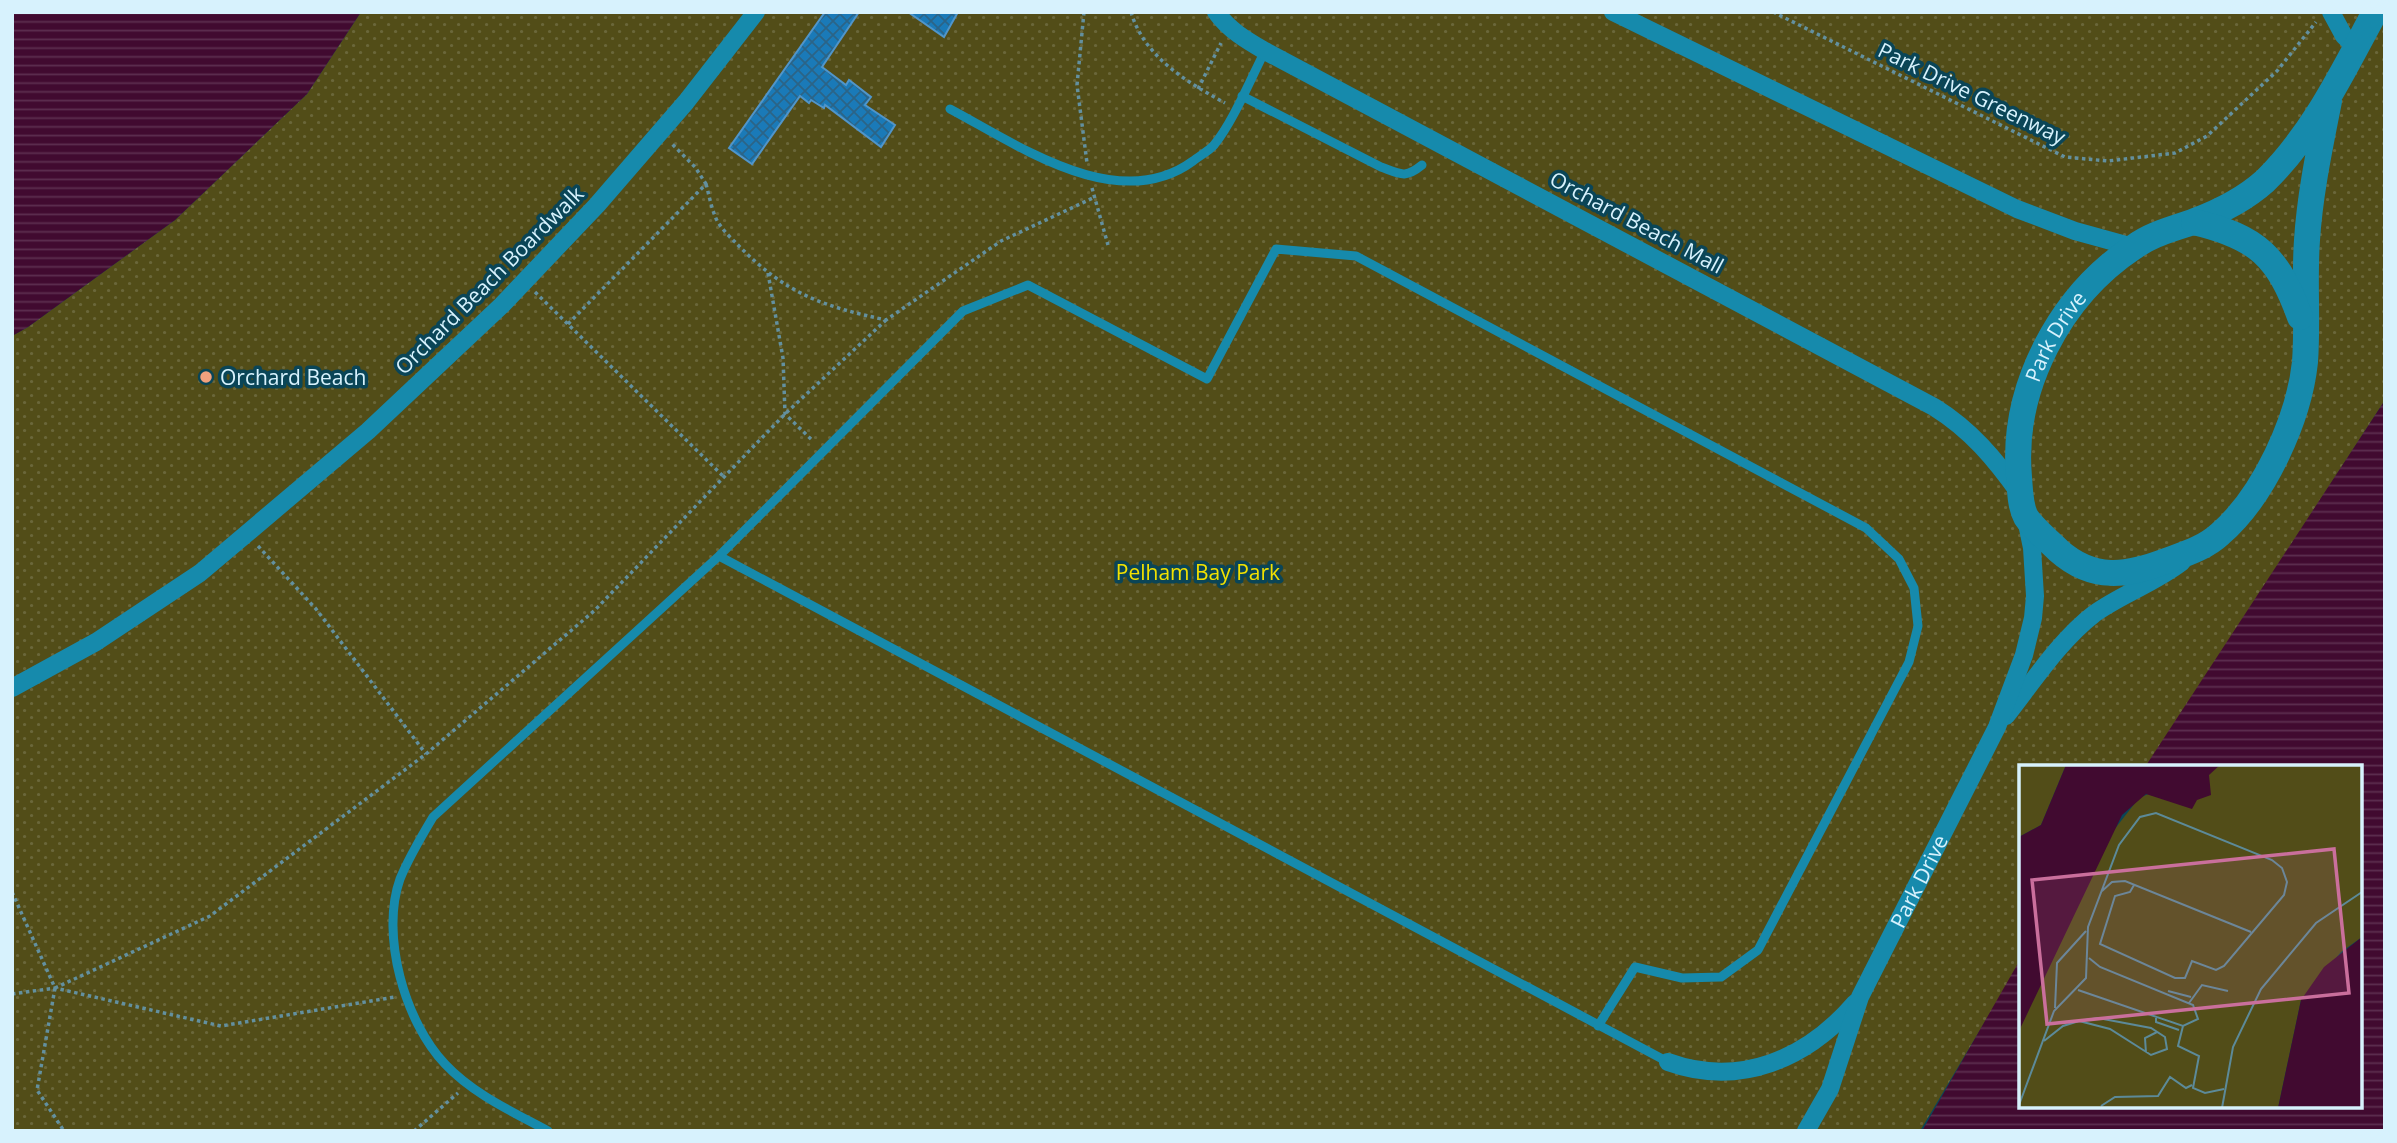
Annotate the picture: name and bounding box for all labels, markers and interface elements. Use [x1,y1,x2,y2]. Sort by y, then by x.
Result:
street label: Park Drive Greenway [1874,35,2071,151]
street label: Orchard Beach Mall [1545,164,1729,280]
street label: Orchard Beach Boardwalk [389,180,589,380]
street label: Park Drive [2018,285,2092,386]
place label: Orchard Beach [220,363,366,391]
marker: Orchard Beach [198,369,214,385]
park label: Pelham Bay Park [1116,558,1280,586]
inset map [2019,765,2362,1108]
street label: Park Drive [1883,830,1954,933]

